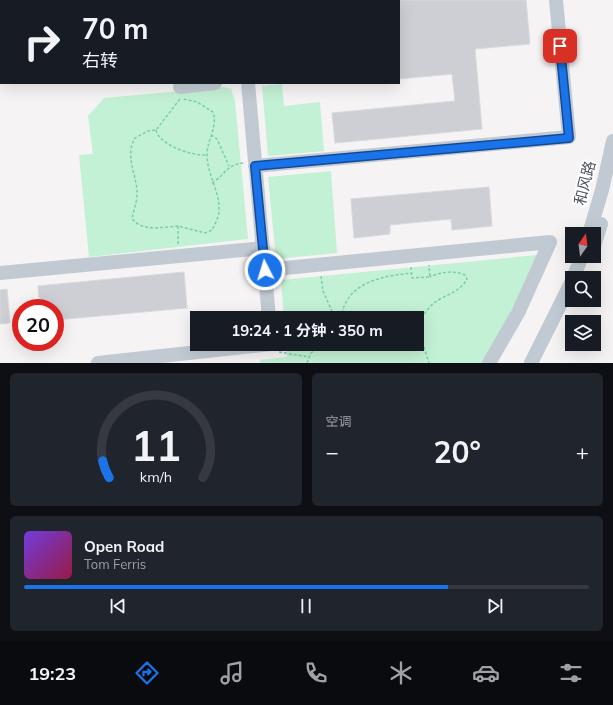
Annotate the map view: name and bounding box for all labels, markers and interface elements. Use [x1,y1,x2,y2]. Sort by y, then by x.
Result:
text: 70 m [82,11,148,46]
icon: right [16,16,68,68]
pin [543,29,577,63]
icon: arrive [549,35,571,57]
text: 右转 [82,49,118,72]
street label: 和风路 [570,159,599,207]
north arrow [565,227,601,263]
map controls [565,227,601,351]
position arrow [244,249,286,291]
button: search [565,271,601,307]
speed limit sign: 20 [12,299,64,351]
button: layers [565,315,601,351]
text: 19:24 · 1 分钟 · 350 m [231,321,383,340]
text: 空调 [326,413,352,429]
text: 11 [131,418,181,470]
text: 20° [434,433,481,471]
text: − [326,438,339,466]
text: + [576,438,589,466]
text: km/h [140,467,172,485]
text: Open Road [84,537,164,556]
text: Tom Ferris [84,556,146,572]
icon: previous [107,595,129,617]
icon: pause [295,595,317,617]
icon: next [484,595,506,617]
icon: directions [133,659,161,687]
icon: music [218,659,246,687]
icon: phone [302,659,330,687]
icon: climate [387,659,415,687]
icon: car [472,659,500,687]
icon: filters [557,659,585,687]
text: 19:23 [28,662,76,685]

